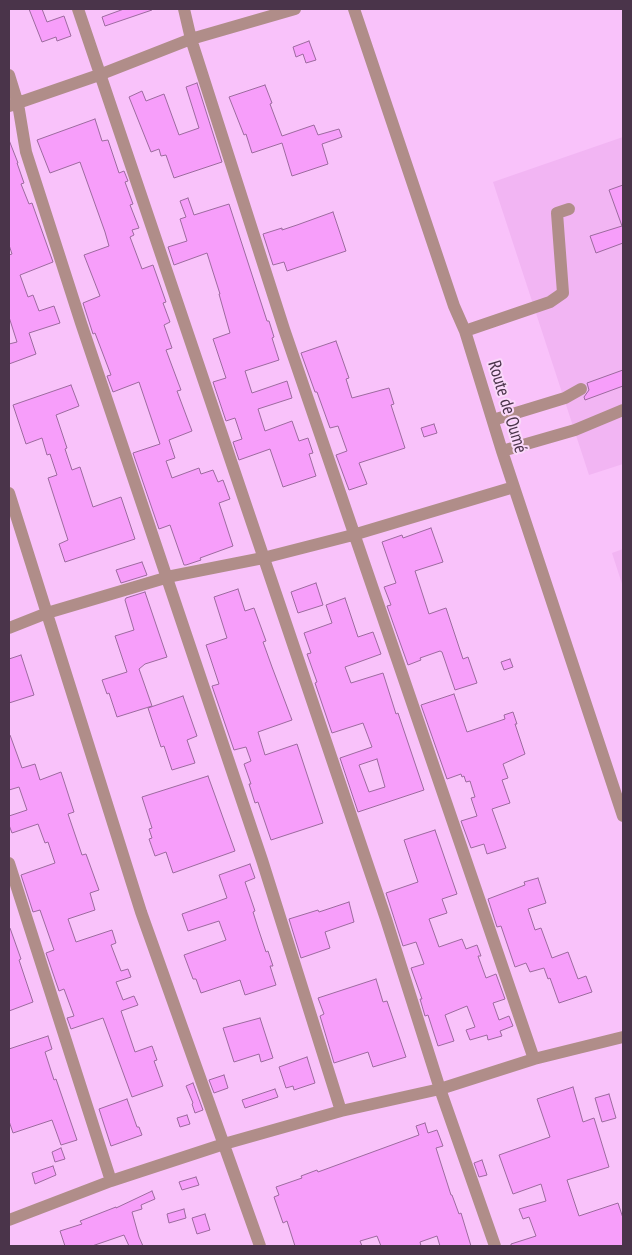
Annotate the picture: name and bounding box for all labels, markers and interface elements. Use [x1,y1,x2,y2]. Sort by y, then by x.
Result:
street label: Route de Oumé [483,358,531,456]

